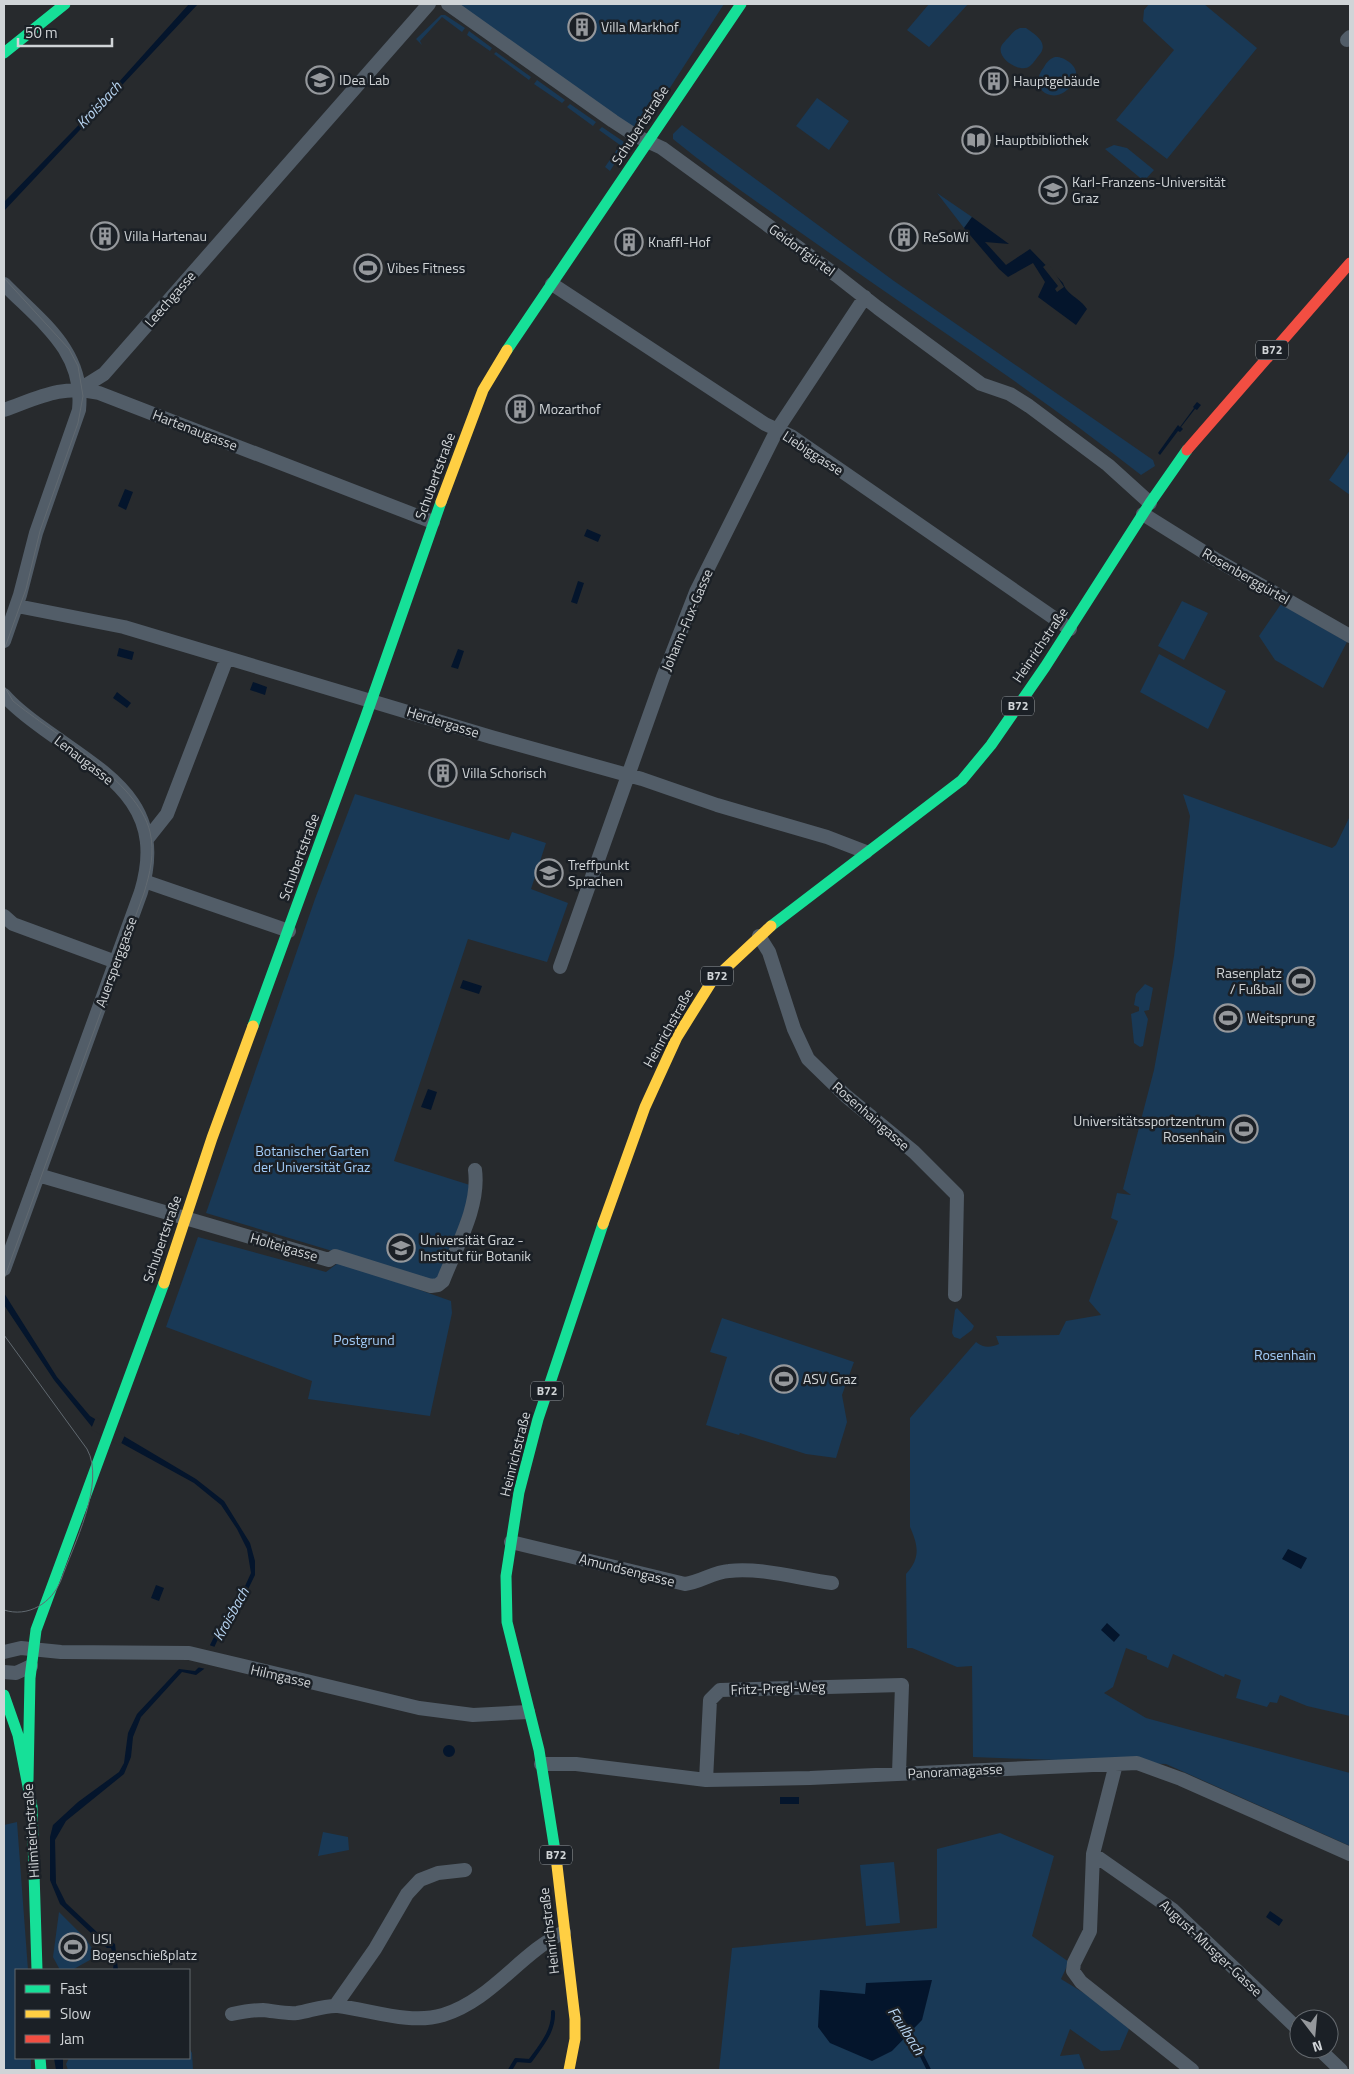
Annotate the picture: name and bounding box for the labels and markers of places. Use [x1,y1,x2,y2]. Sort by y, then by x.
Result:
building icon: Villa Markhof [567,12,597,42]
place label: Villa Markhof [601,16,679,37]
school or university icon: IDea Lab [305,65,335,95]
building icon: Hauptgebäude [979,66,1009,96]
place label: IDea Lab [339,69,390,90]
place label: Hauptgebäude [1013,70,1100,91]
library icon: Hauptbibliothek [961,125,991,155]
place label: Hauptbibliothek [995,129,1089,150]
place label: Karl-Franzens-Universität Graz [1072,171,1226,208]
school or university icon: Karl-Franzens-Universität Graz [1038,175,1068,205]
building icon: Villa Hartenau [90,221,120,251]
building icon: ReSoWi [889,222,919,252]
place label: Villa Hartenau [124,225,207,246]
place label: ReSoWi [923,226,969,247]
building icon: Knaffl-Hof [614,227,644,257]
place label: Knaffl-Hof [648,231,711,252]
sports icon: Vibes Fitness [353,253,383,283]
place label: Vibes Fitness [387,257,465,278]
building icon: Mozarthof [505,394,535,424]
place label: Mozarthof [539,398,601,419]
building icon: Villa Schorisch [428,758,458,788]
place label: Villa Schorisch [462,762,546,783]
place label: Treffpunkt Sprachen [568,854,629,891]
school or university icon: Treffpunkt Sprachen [534,858,564,888]
place label: Rasenplatz / Fußball [1216,962,1282,999]
sports icon: Rasenplatz / Fußball [1286,966,1316,996]
sports icon: Weitsprung [1213,1003,1243,1033]
place label: Weitsprung [1247,1007,1315,1028]
place label: Universitätssportzentrum Rosenhain [1073,1110,1225,1147]
sports icon: Universitätssportzentrum Rosenhain [1229,1114,1259,1144]
place label: Universität Graz - Institut für Botanik [420,1229,531,1266]
school or university icon: Universität Graz - Institut für Botanik [386,1233,416,1263]
sports icon: ASV Graz [769,1364,799,1394]
place label: ASV Graz [803,1368,857,1389]
place label: USI Bogenschießplatz [92,1928,197,1965]
sports icon: USI Bogenschießplatz [58,1932,88,1962]

